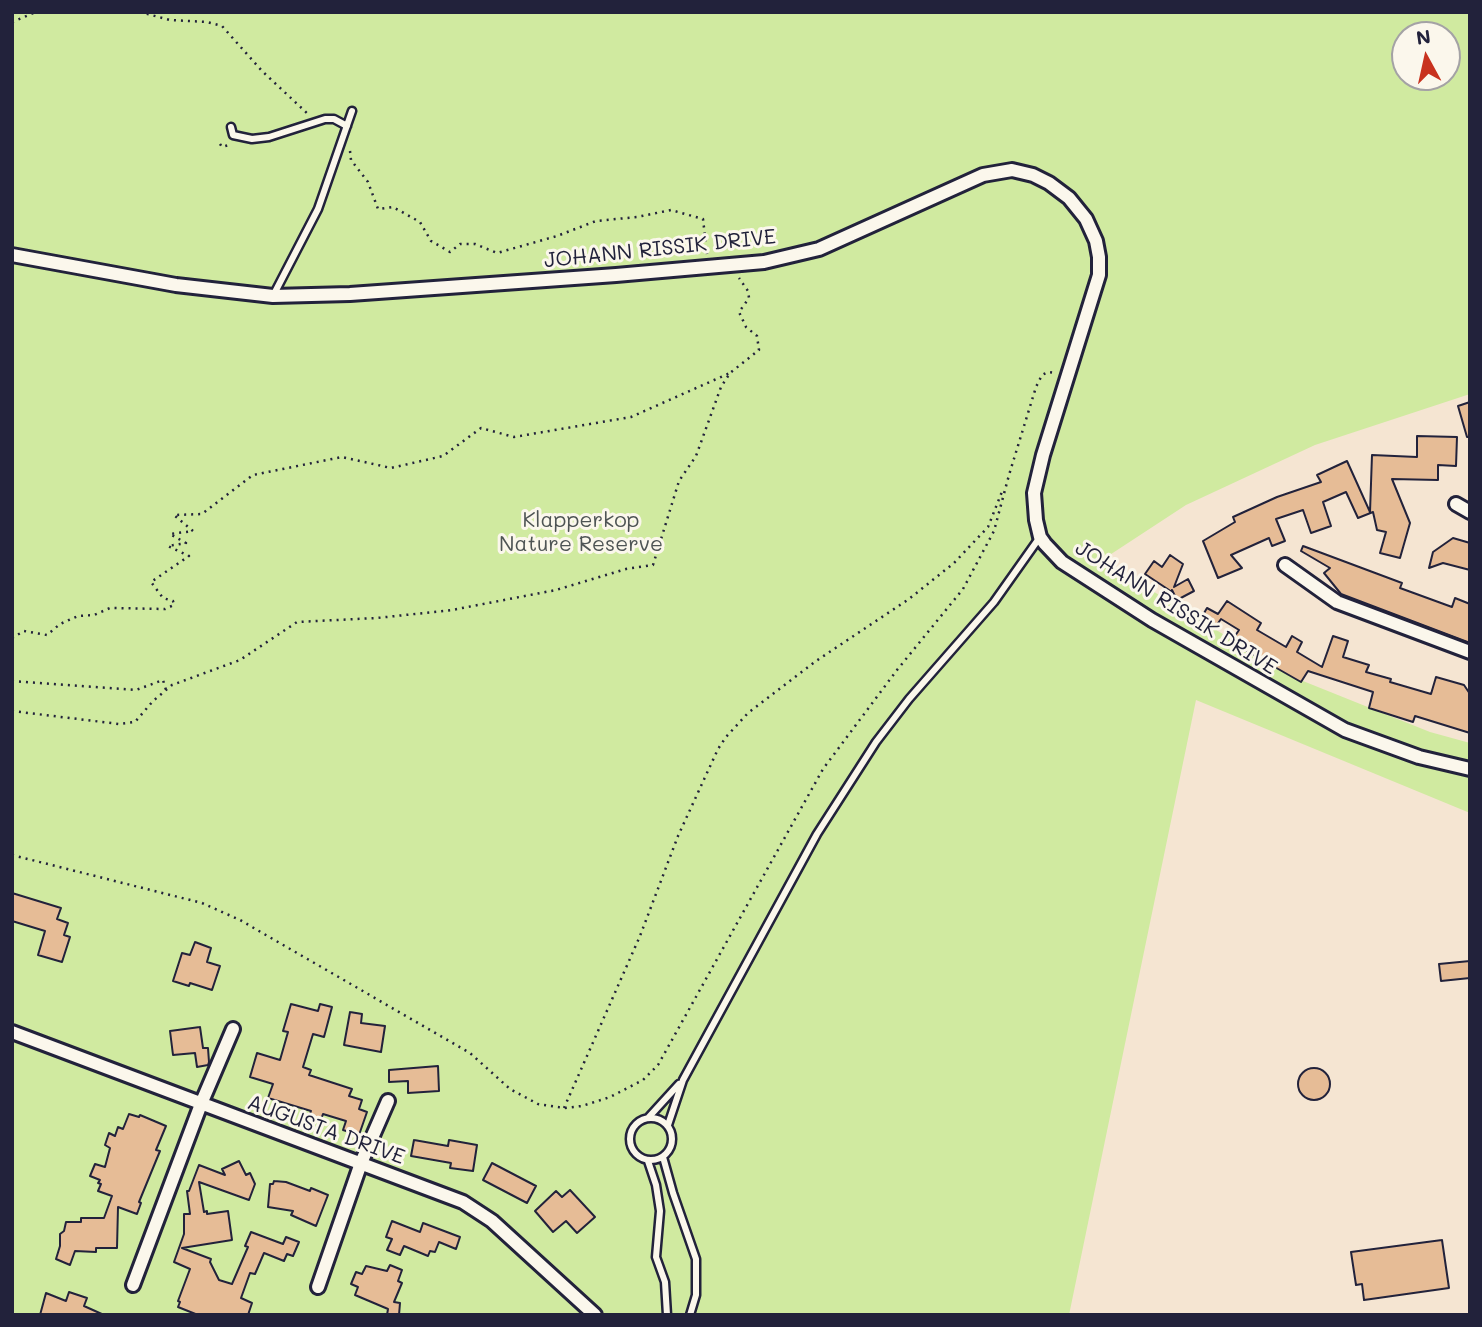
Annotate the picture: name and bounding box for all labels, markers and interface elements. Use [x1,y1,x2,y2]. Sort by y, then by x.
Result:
north arrow [1391,21,1461,91]
text: N [1414,23,1432,50]
street label: JOHANN RISSIK DRIVE [543,224,777,274]
park label: Klapperkop Nature Reserve [499,508,663,558]
street label: JOHANN RISSIK DRIVE [1071,536,1281,680]
street label: AUGUSTA DRIVE [244,1090,408,1170]

